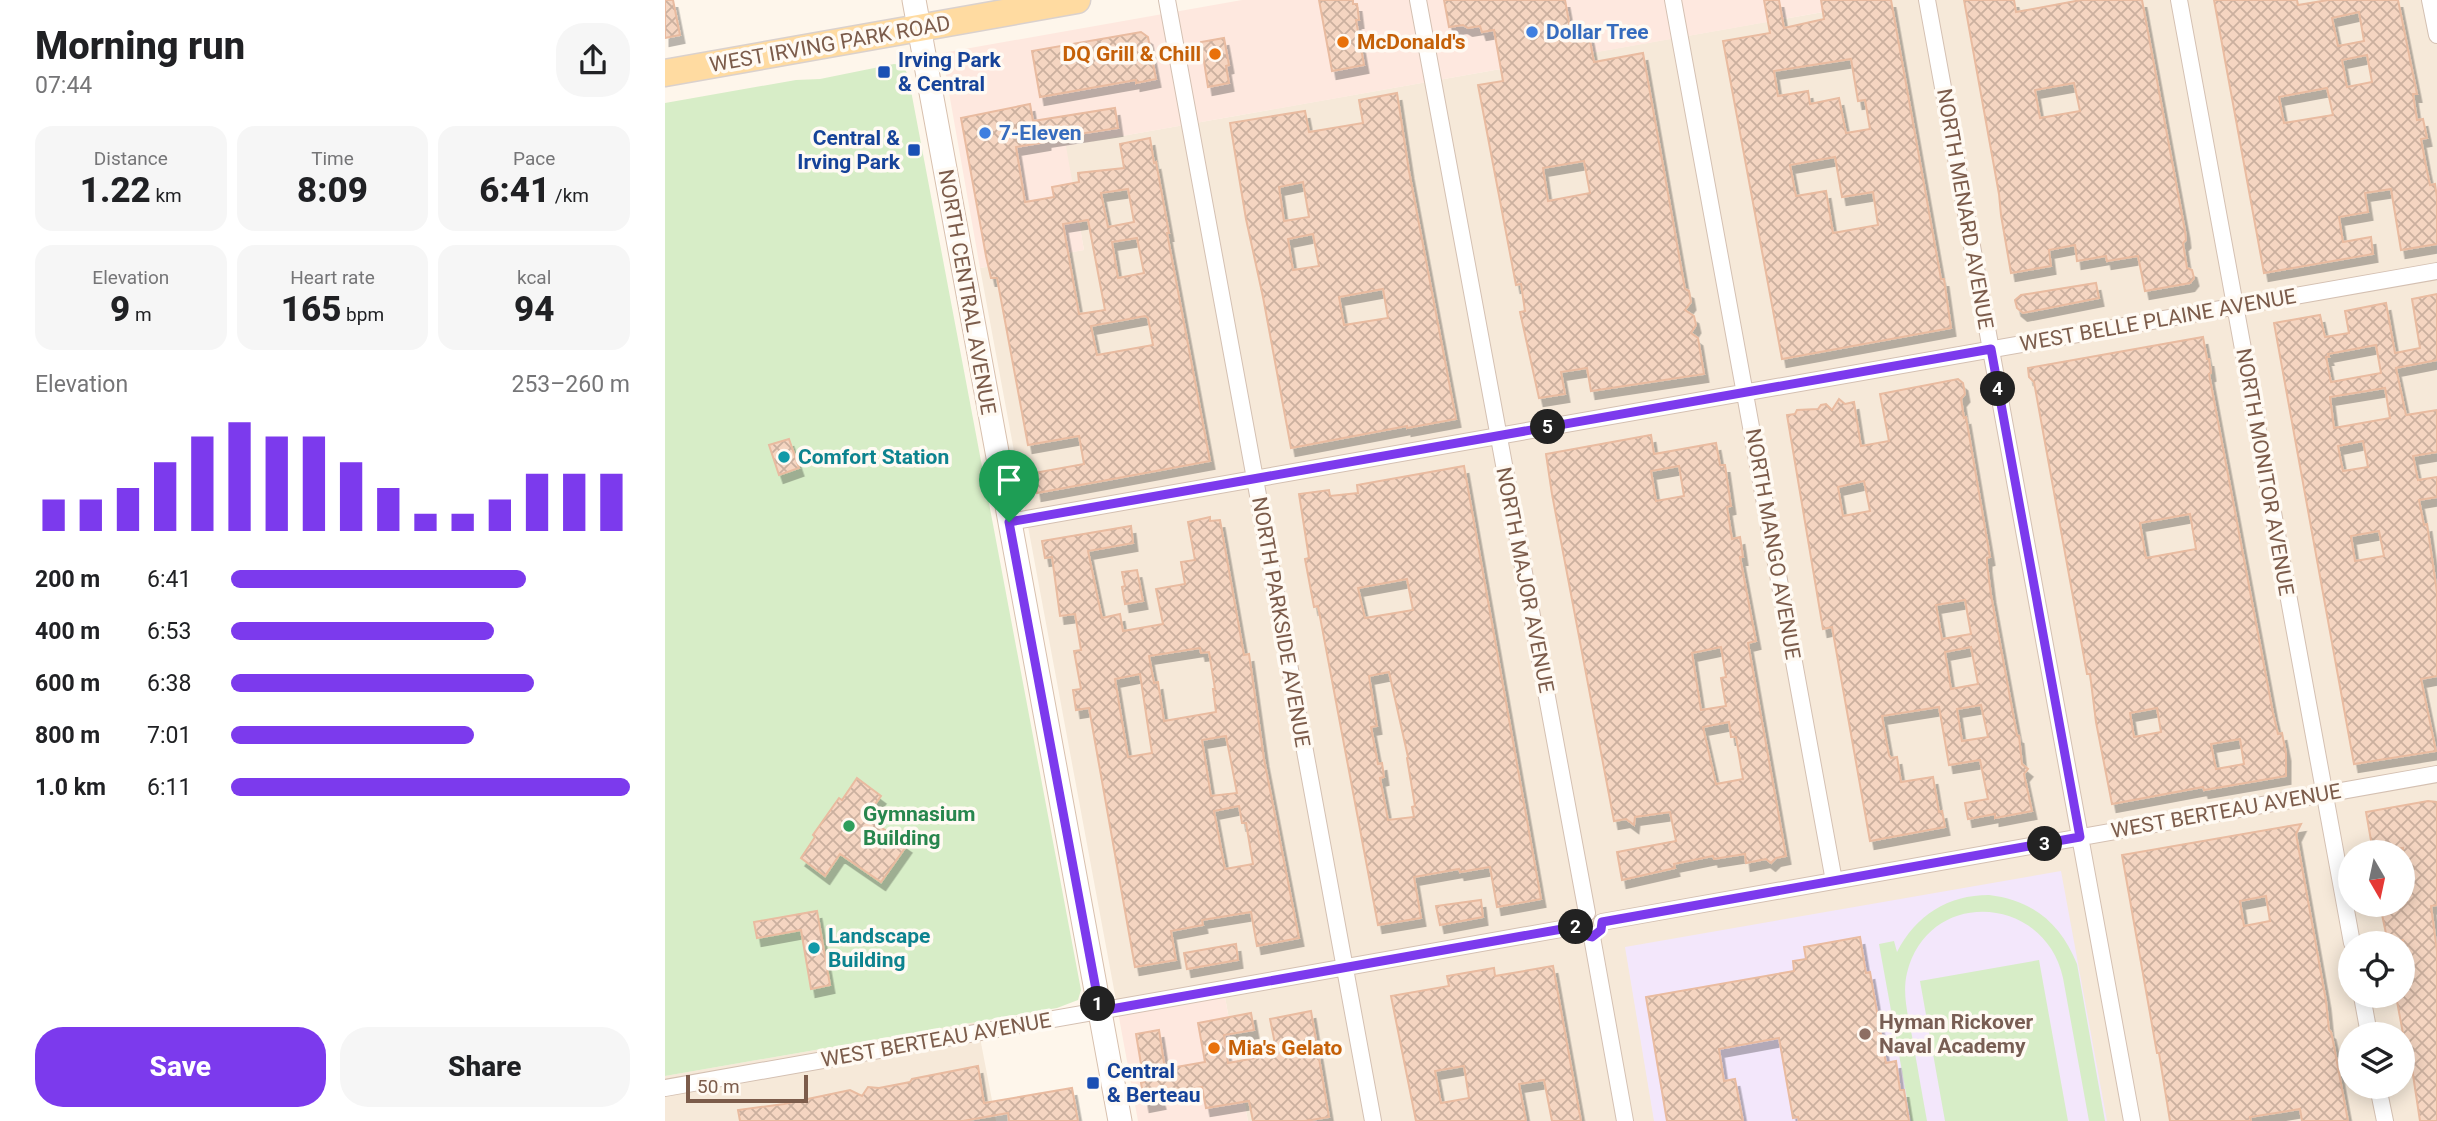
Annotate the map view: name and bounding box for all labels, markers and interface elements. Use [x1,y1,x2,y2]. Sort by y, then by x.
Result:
street label: WEST IRVING PARK ROAD [708,11,952,77]
place label: Dollar Tree [1546,20,1649,44]
button: share [556,23,630,97]
text: Morning run [35,24,245,68]
marker: Dollar Tree [1524,24,1540,40]
place label: McDonald's [1357,30,1466,54]
marker: McDonald's [1335,34,1351,50]
place label: DQ Grill & Chill [1063,42,1201,66]
marker: DQ Grill & Chill [1207,46,1223,62]
place label: Irving Park & Central [898,48,1002,96]
marker: Irving Park & Central [876,64,892,80]
text: 07:44 [35,72,92,99]
street label: NORTH MENARD AVENUE [1932,87,1998,331]
place label: 7-Eleven [999,121,1082,145]
marker: 7-Eleven [977,125,993,141]
place label: Central & Irving Park [797,126,901,174]
marker: Central & Irving Park [906,142,922,158]
text: Distance [94,147,168,170]
text: Time [311,147,354,170]
text: Pace [513,147,555,170]
street label: NORTH CENTRAL AVENUE [934,167,1000,417]
text: 1.22 [80,170,151,211]
text: 8:09 [297,170,368,211]
text: 6:41 [479,170,550,211]
text: km [151,184,182,207]
text: /km [550,184,589,207]
text: Elevation [92,266,169,289]
text: Heart rate [290,266,375,289]
text: kcal [517,266,551,289]
street label: WEST BELLE PLAINE AVENUE [2018,284,2298,356]
text: 9 [110,289,130,330]
text: 165 [281,289,341,330]
text: 94 [514,289,554,330]
text: m [130,303,152,326]
text: bpm [341,303,384,326]
street label: NORTH MONITOR AVENUE [2231,346,2299,598]
text: Elevation [35,371,128,398]
text: 253–260 m [511,371,630,398]
pin: 4 [1981,372,2015,406]
text: 4 [1992,377,2003,400]
pin: 5 [1531,410,1565,444]
text: 5 [1542,415,1553,438]
street label: NORTH MANGO AVENUE [1741,427,1805,661]
place label: Comfort Station [798,445,949,469]
marker: Comfort Station [776,449,792,465]
pin [979,450,1039,522]
icon: arrive [990,461,1028,499]
street label: NORTH MAJOR AVENUE [1491,465,1559,695]
street label: NORTH PARKSIDE AVENUE [1247,495,1315,749]
text: 200 m [35,566,100,593]
text: 6:41 [147,566,191,593]
text: 400 m [35,618,100,645]
text: 6:53 [147,618,191,645]
text: 600 m [35,670,100,697]
text: 6:38 [147,670,191,697]
text: 800 m [35,722,100,749]
text: 7:01 [147,722,191,749]
text: 1.0 km [35,774,106,801]
text: 6:11 [147,774,191,801]
street label: WEST BERTEAU AVENUE [2109,779,2343,843]
place label: Gymnasium Building [863,802,975,850]
marker: Gymnasium Building [841,818,857,834]
pin: 3 [2027,826,2063,862]
text: 3 [2039,832,2050,855]
north arrow [2338,840,2415,917]
map controls [2338,840,2415,1099]
pin: 2 [1559,909,1593,944]
text: 2 [1570,915,1581,938]
place label: Landscape Building [828,924,930,972]
button: locate [2338,931,2415,1008]
marker: Landscape Building [806,940,822,956]
pin: 1 [1081,986,1115,1021]
text: 1 [1092,992,1103,1015]
street label: WEST BERTEAU AVENUE [819,1008,1053,1072]
place label: Hyman Rickover Naval Academy [1879,1010,2034,1058]
button: layers [2338,1022,2415,1099]
marker: Hyman Rickover Naval Academy [1857,1026,1873,1042]
button: Save [35,1027,326,1107]
button: Share [340,1027,630,1107]
place label: Mia's Gelato [1228,1036,1343,1060]
marker: Mia's Gelato [1206,1040,1222,1056]
place label: Central & Berteau [1107,1059,1200,1107]
scale bar [686,1072,809,1104]
text: 50 m [697,1075,740,1098]
marker: Central & Berteau [1085,1075,1101,1091]

